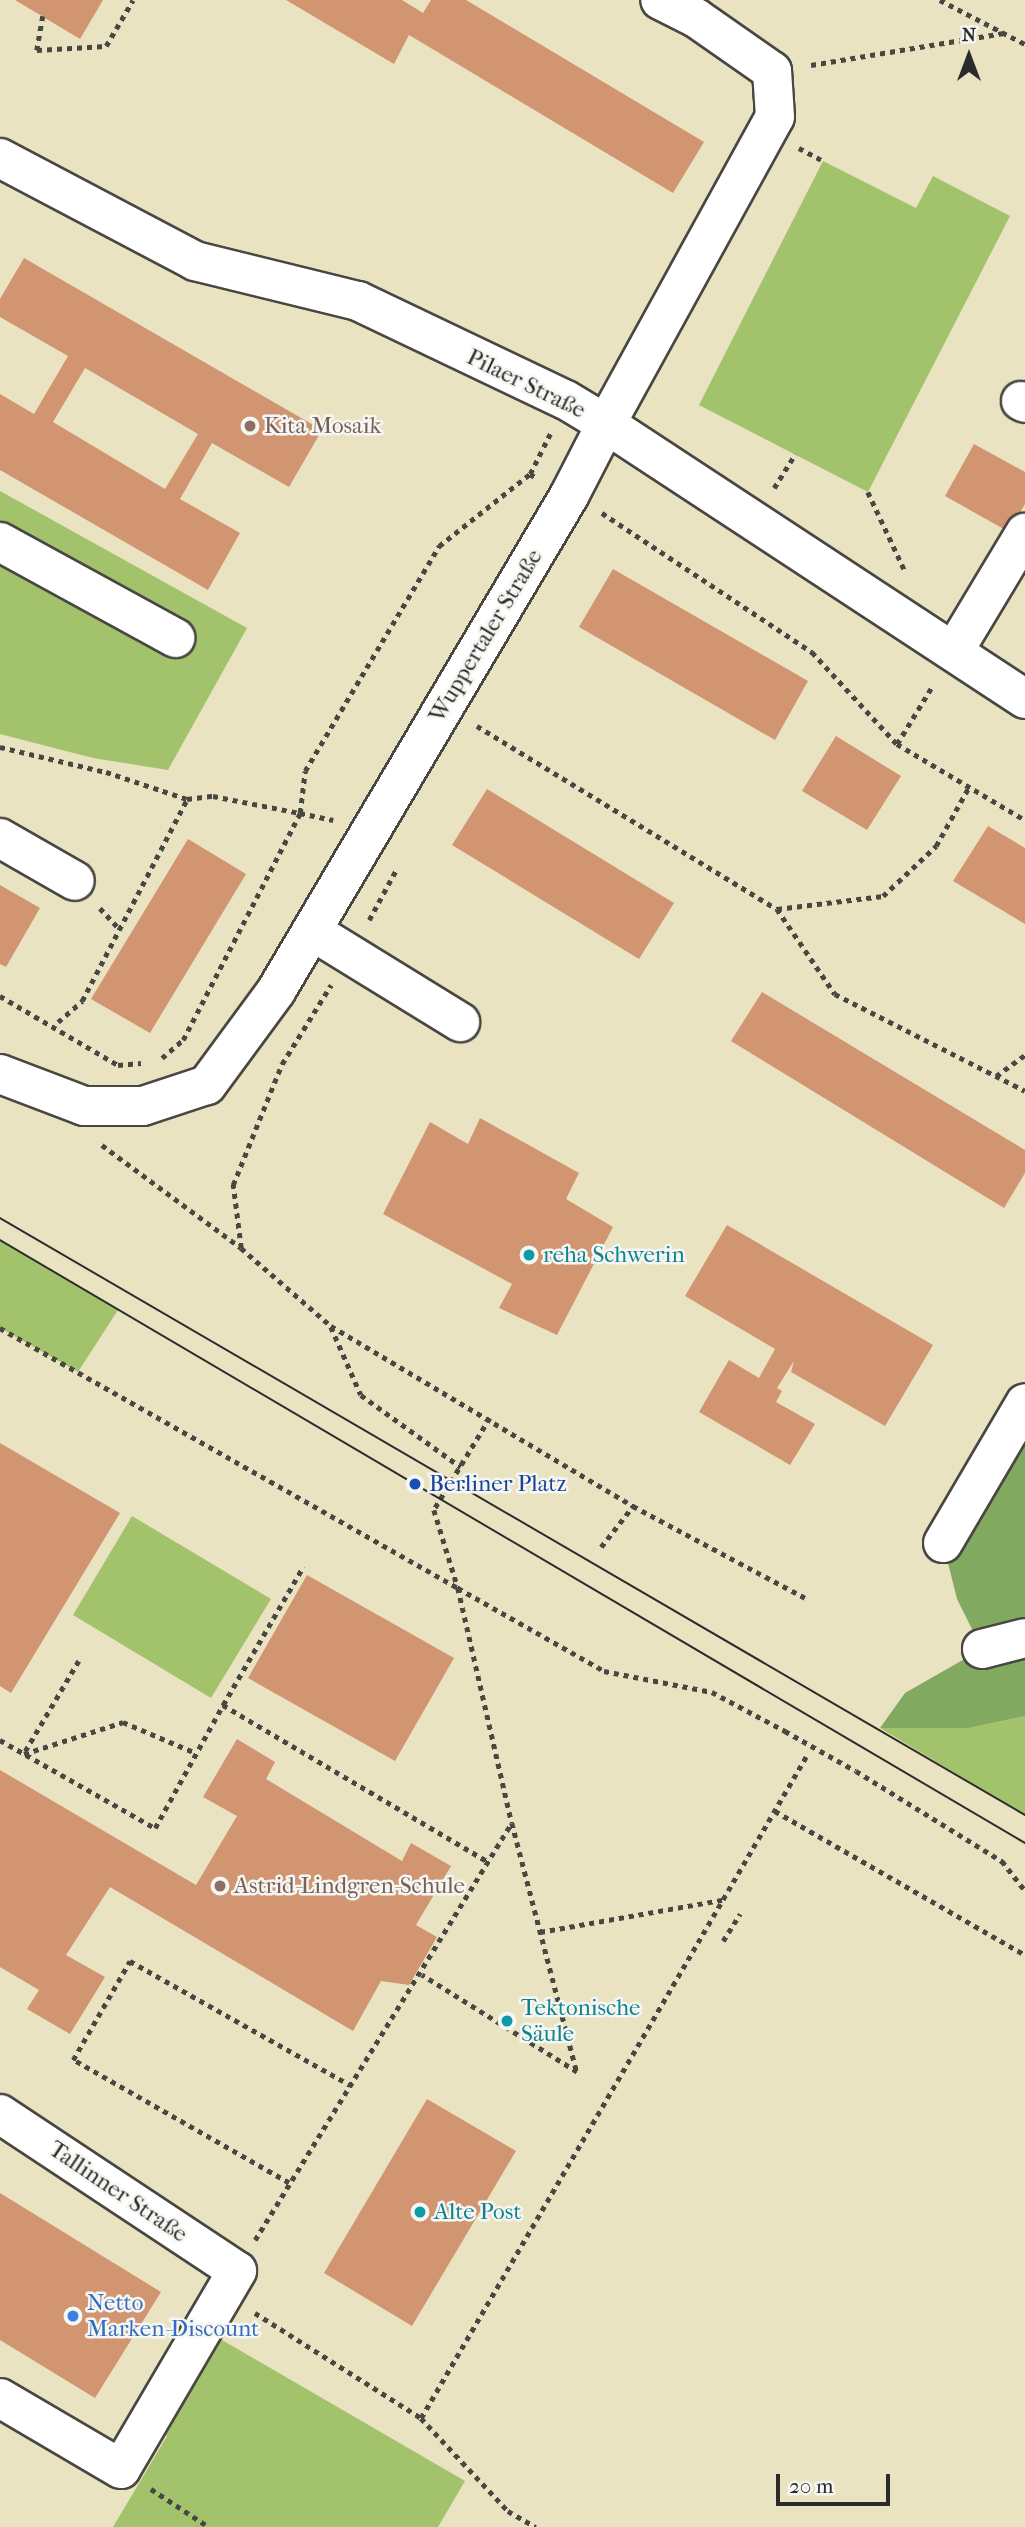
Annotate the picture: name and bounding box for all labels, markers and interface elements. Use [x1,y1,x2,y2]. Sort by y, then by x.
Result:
north arrow [934,21,1004,91]
text: N [962,24,976,46]
street label: Pilaer Straße [462,343,590,425]
place label: Kita Mosaik [264,412,381,440]
marker: Kita Mosaik [242,418,258,434]
street label: Wuppertaler Straße [423,545,549,727]
place label: reha Schwerin [543,1241,685,1269]
marker: reha Schwerin [521,1247,537,1263]
place label: Berliner Platz [429,1470,567,1498]
marker: Berliner Platz [407,1476,423,1492]
place label: Astrid-Lindgren-Schule [234,1872,465,1900]
marker: Astrid-Lindgren-Schule [212,1878,228,1894]
place label: Tektonische Säule [521,1994,640,2048]
marker: Tektonische Säule [499,2013,515,2029]
street label: Tallinner Straße [44,2136,192,2248]
place label: Alte Post [434,2198,521,2226]
marker: Alte Post [412,2204,428,2220]
place label: Netto Marken-Discount [87,2289,259,2343]
marker: Netto Marken-Discount [65,2308,81,2324]
scale bar [780,2460,894,2504]
text: 20 m [789,2474,833,2498]

